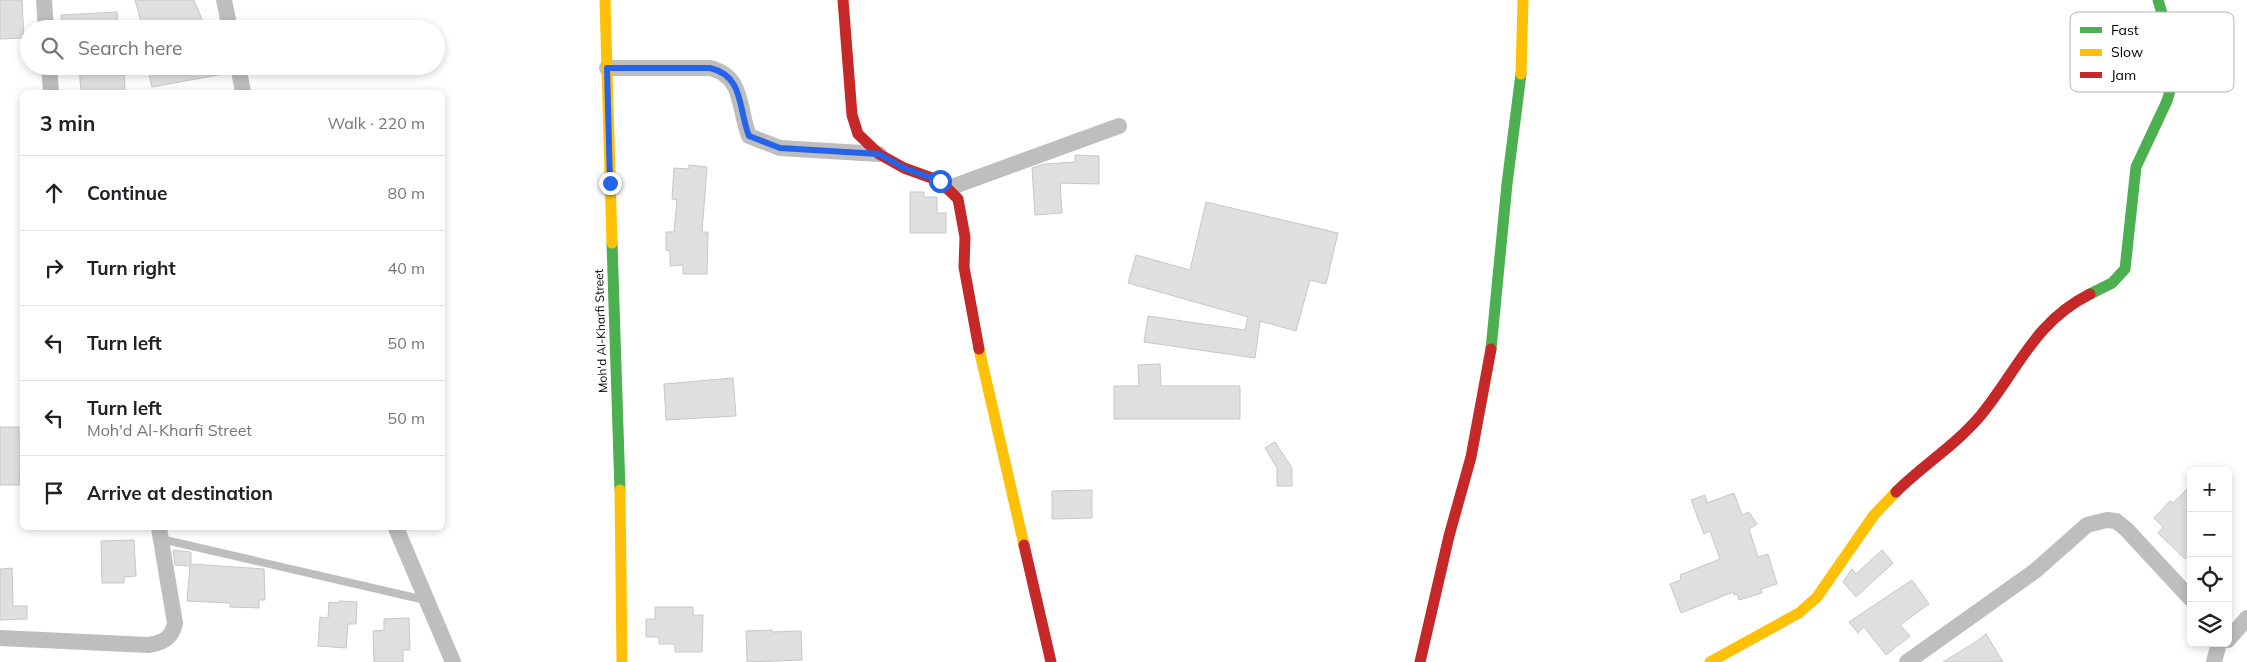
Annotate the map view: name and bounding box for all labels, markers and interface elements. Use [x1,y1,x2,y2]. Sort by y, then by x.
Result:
legend [2070,12,2234,92]
search box [20,20,445,75]
text: Fast [2111,21,2139,39]
icon: search [38,34,66,62]
text: Search here [78,36,182,60]
text: Slow [2111,43,2143,61]
text: Jam [2111,66,2136,84]
text: 3 min [40,110,95,136]
text: Walk · 220 m [327,113,425,133]
route start [929,170,952,193]
route end [599,172,622,195]
icon: ahead [40,179,68,207]
text: Continue [87,181,167,205]
text: 80 m [388,183,425,203]
icon: right [40,254,68,282]
text: Turn right [87,256,176,280]
text: 40 m [388,258,425,278]
street label: Moh'd Al-Kharfi Street [591,269,610,393]
icon: left [40,329,68,357]
text: Turn left [87,331,162,355]
text: 50 m [388,333,425,353]
text: Turn left [87,396,162,420]
icon: left [40,404,68,432]
text: 50 m [388,408,425,428]
text: Moh'd Al-Kharfi Street [87,420,252,440]
map controls [2187,467,2232,647]
button: + [2187,467,2232,512]
icon: arrive [40,479,68,507]
text: Arrive at destination [87,481,273,505]
button: − [2187,512,2232,557]
button: locate [2187,557,2232,602]
button: layers [2187,602,2232,647]

